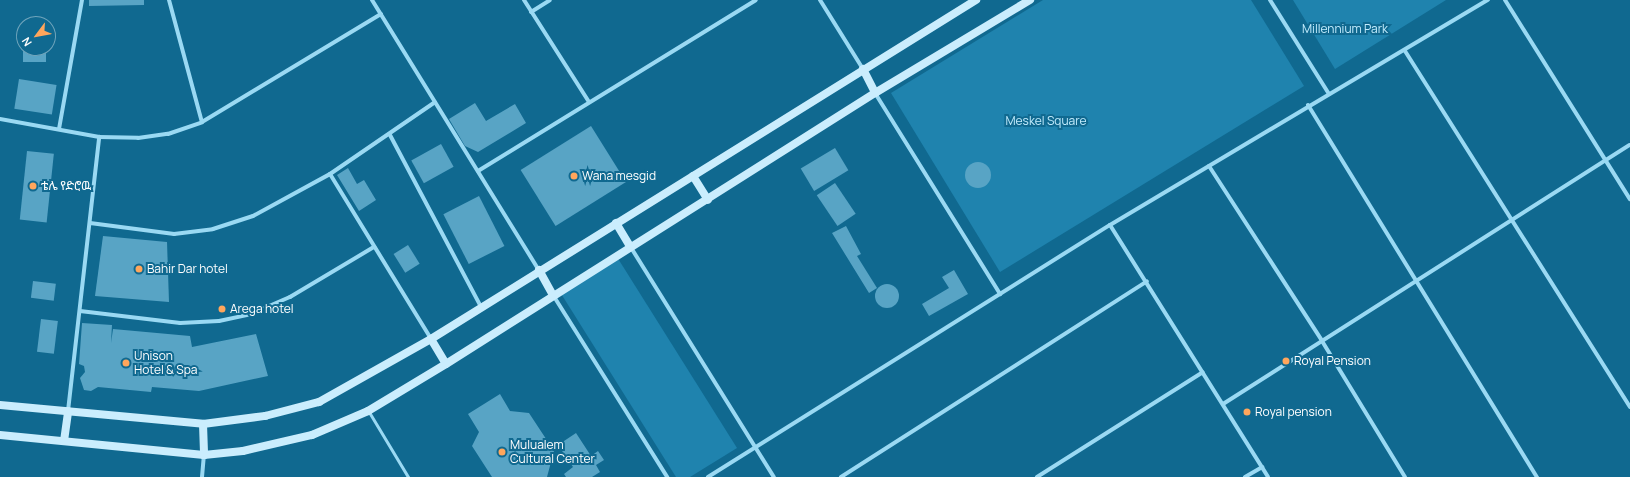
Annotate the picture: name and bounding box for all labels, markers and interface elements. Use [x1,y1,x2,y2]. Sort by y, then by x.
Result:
north arrow [16,16,56,56]
park label: Millennium Park [1302,22,1388,36]
text: N [18,35,35,49]
park label: Meskel Square [1006,114,1086,128]
place label: Wana mesgid [582,169,656,183]
marker: Wana mesgid [569,171,579,181]
place label: ቴሌ የድሮዉ [41,179,91,193]
marker: ቴሌ የድሮዉ [28,181,38,191]
place label: Bahir Dar hotel [147,262,228,276]
marker: Bahir Dar hotel [134,264,144,274]
place label: Arega hotel [230,302,294,316]
marker: Arega hotel [217,304,227,314]
place label: Unison Hotel & Spa [134,349,197,377]
place label: Royal Pension [1294,354,1371,368]
marker: Royal Pension [1281,356,1291,366]
marker: Unison Hotel & Spa [121,358,131,368]
place label: Royal pension [1255,405,1332,419]
marker: Royal pension [1242,407,1252,417]
place label: Mulualem Cultural Center [510,438,595,466]
marker: Mulualem Cultural Center [497,447,507,457]

